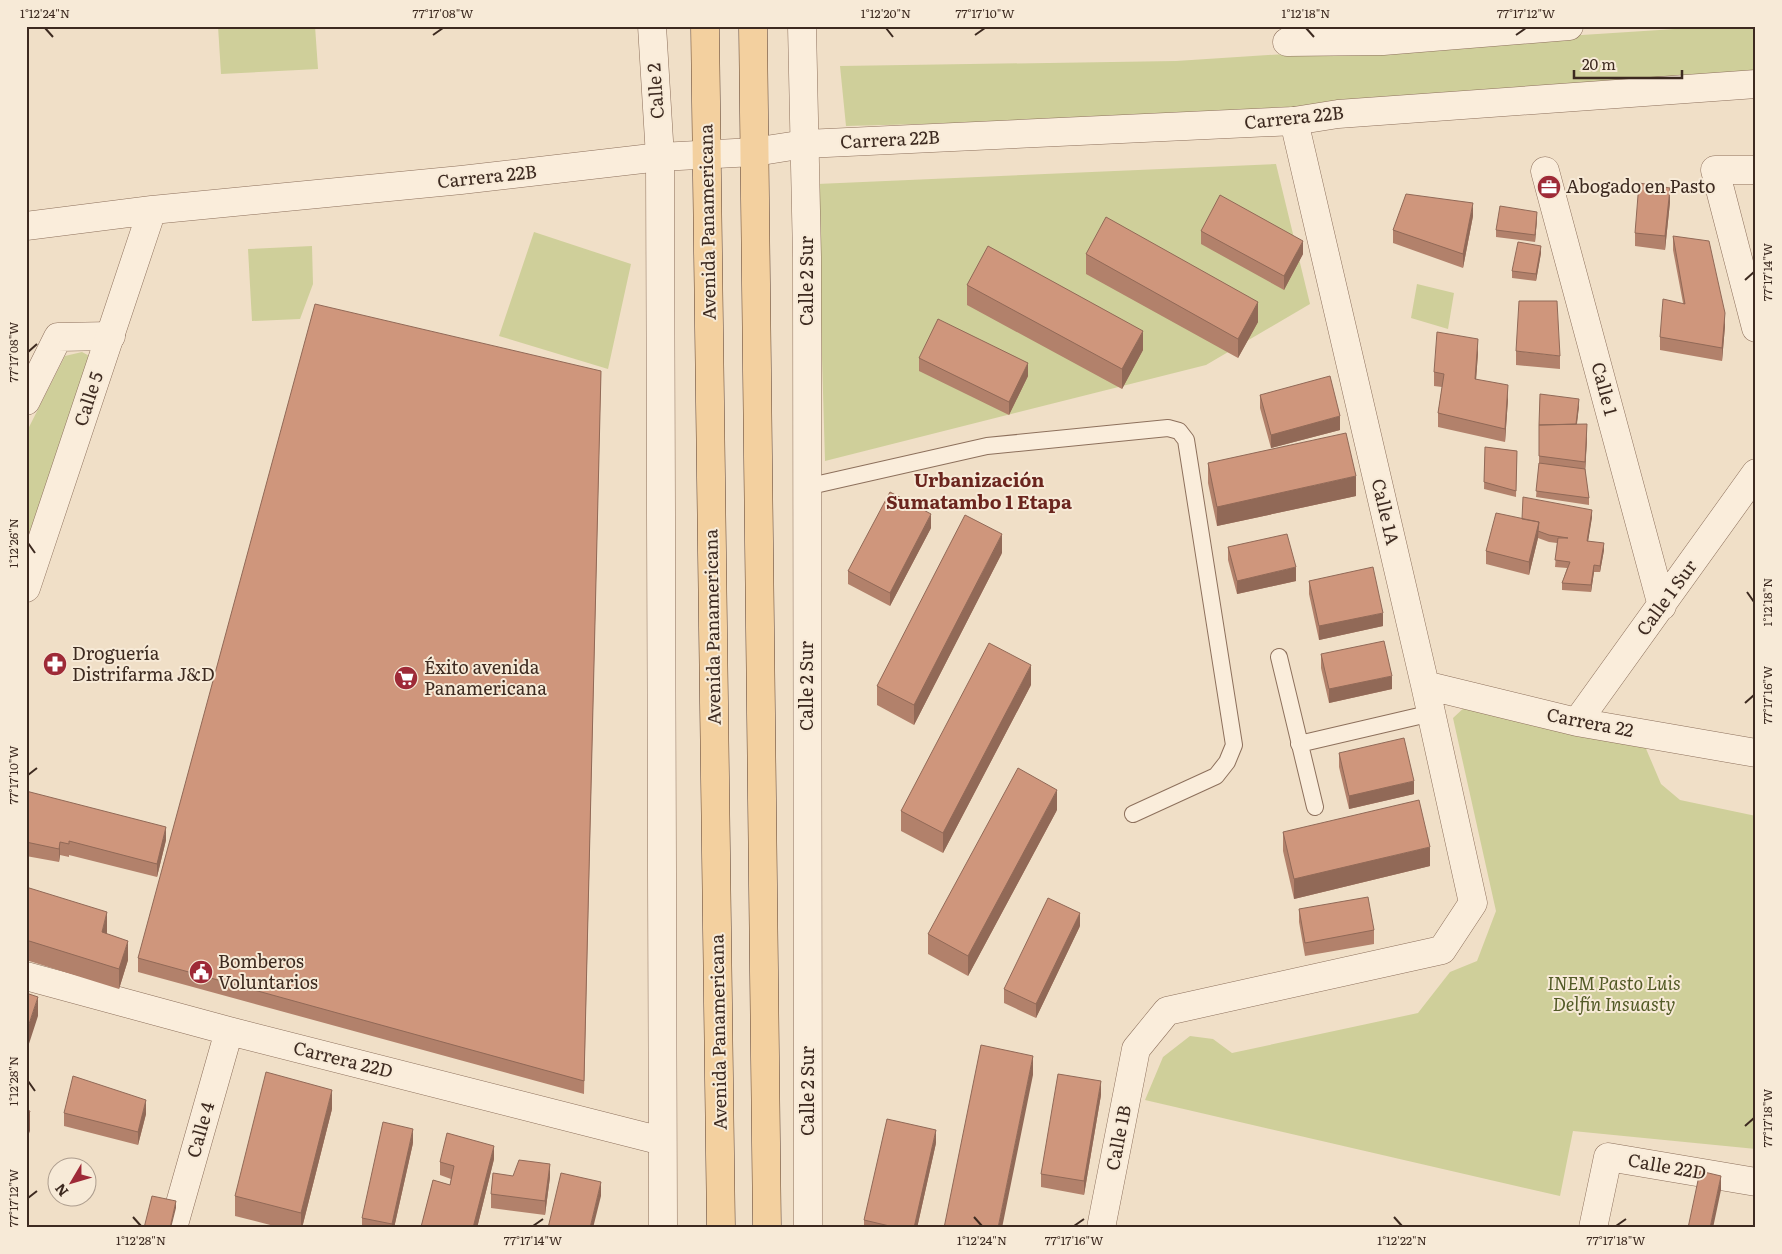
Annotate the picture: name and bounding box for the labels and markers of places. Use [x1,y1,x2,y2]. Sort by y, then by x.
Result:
place label: Abogado en Pasto [1566,172,1716,199]
office icon: Abogado en Pasto [1536,174,1562,200]
place label: Droguería Distrifarma J&D [72,639,215,687]
pharmacy icon: Droguería Distrifarma J&D [42,651,68,677]
place label: Éxito avenida Panamericana [424,653,547,701]
supermarket icon: Éxito avenida Panamericana [393,665,419,691]
place label: Bomberos Voluntarios [218,947,318,995]
public building icon: Bomberos Voluntarios [188,959,214,985]

